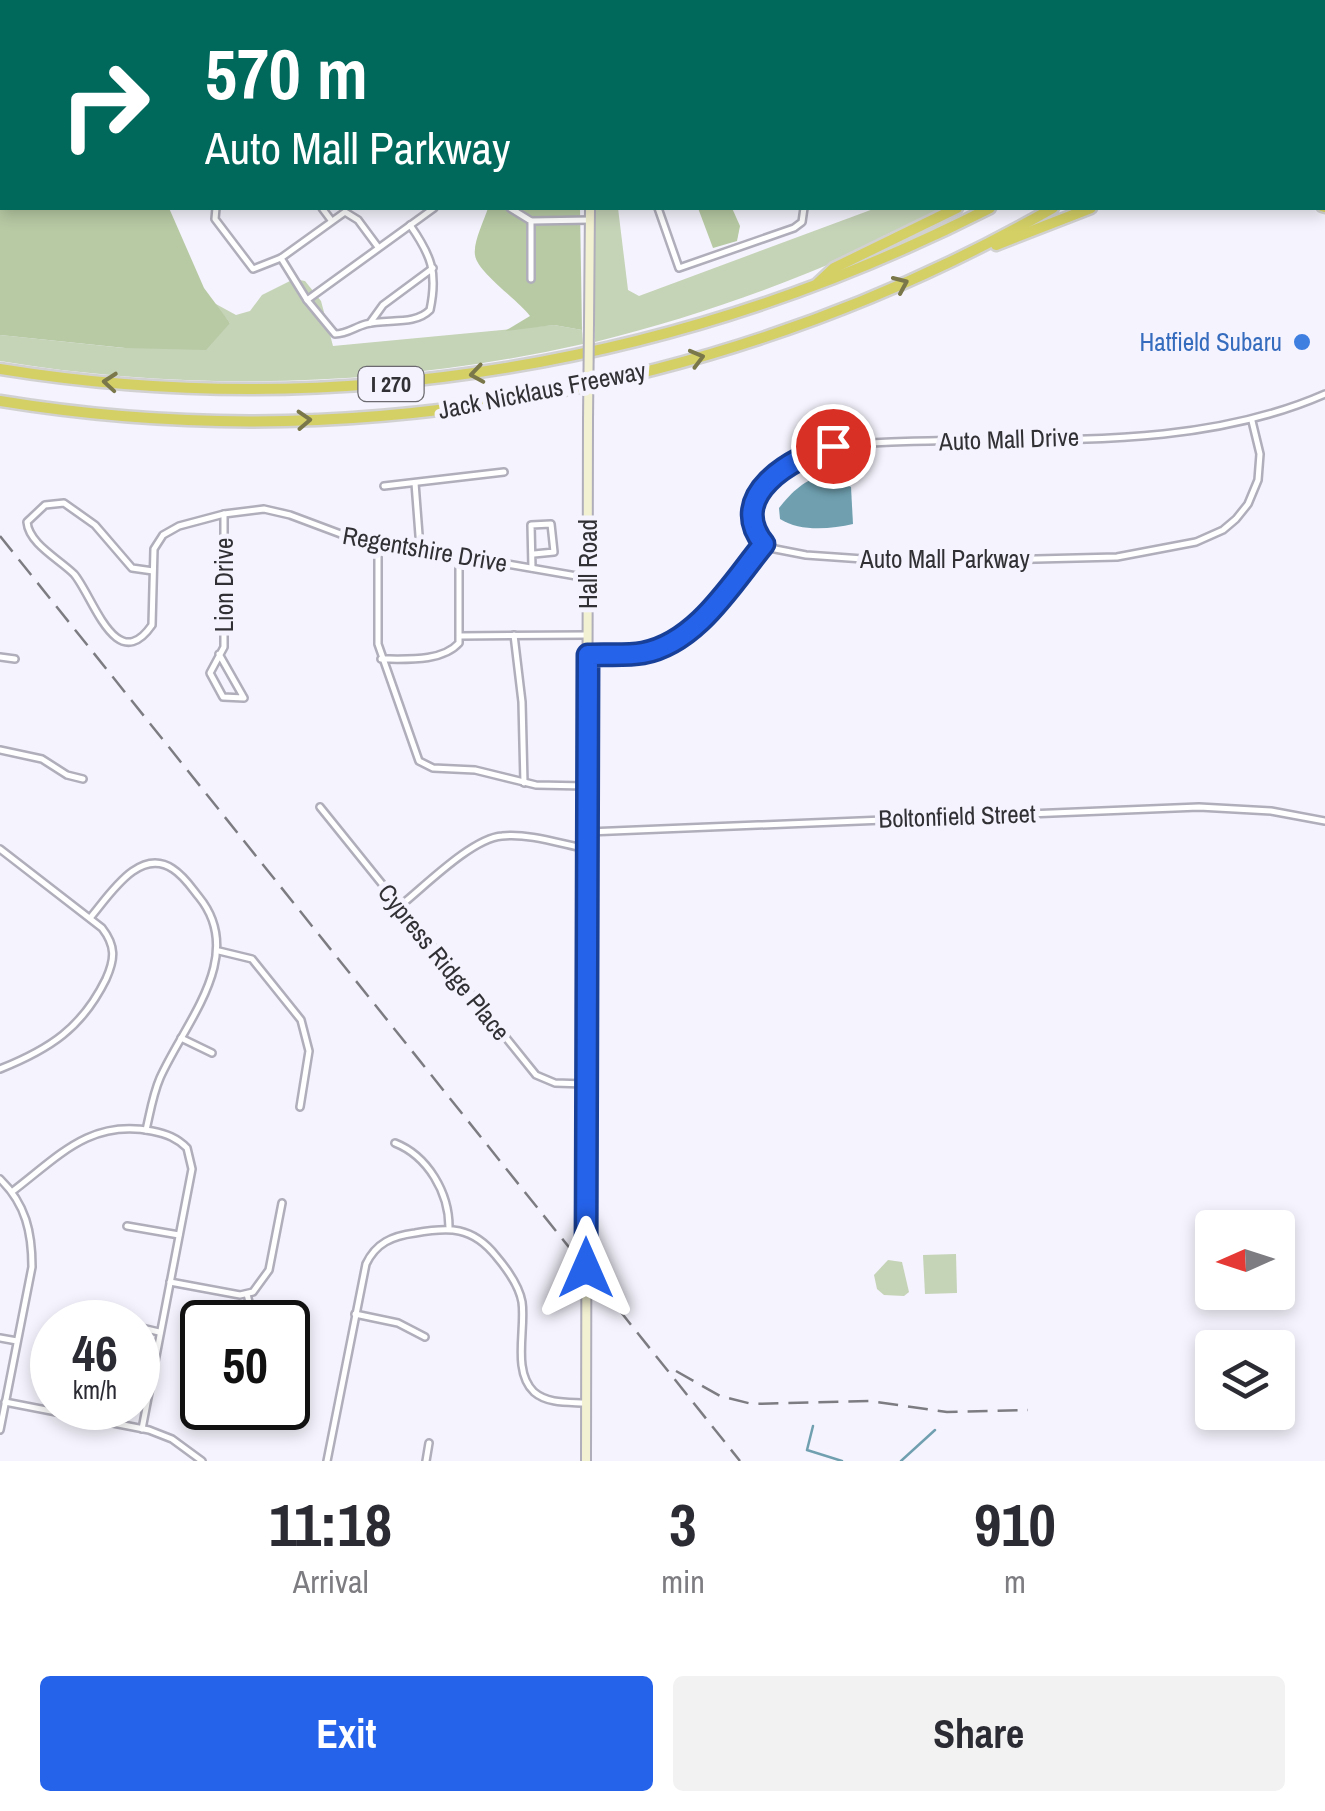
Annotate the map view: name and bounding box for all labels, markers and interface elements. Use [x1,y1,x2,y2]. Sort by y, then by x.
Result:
text: 570 m [205,27,368,121]
icon: right [40,40,170,170]
text: Auto Mall Parkway [205,117,511,178]
one-way arrow [890,276,908,296]
place label: Hatfield Subaru [1140,325,1282,359]
marker: Hatfield Subaru [1291,331,1313,353]
one-way arrow [688,348,705,369]
street label: Jack Nicklaus Freeway [435,353,649,427]
one-way arrow [469,363,485,384]
road number: I 270 [358,367,424,401]
one-way arrow [101,372,117,394]
pin [791,404,876,489]
one-way arrow [297,410,313,431]
icon: arrive [806,419,861,474]
street label: Auto Mall Drive [937,420,1080,458]
street label: Regentshire Drive [340,518,510,580]
street label: Hall Road [571,519,605,609]
street label: Lion Drive [207,538,241,632]
street label: Auto Mall Parkway [859,542,1031,576]
street label: Boltonfield Street [878,796,1036,836]
street label: Cypress Ridge Place [370,876,518,1048]
north arrow [1195,1210,1295,1310]
map controls [1195,1210,1295,1430]
position arrow [534,1216,638,1320]
speed limit sign: 50 [180,1300,310,1430]
text: 46 [72,1319,118,1387]
button: layers [1195,1330,1295,1430]
text: km/h [73,1373,117,1407]
text: 11:18 [269,1484,392,1565]
text: 3 [669,1484,697,1565]
text: 910 [974,1484,1056,1565]
text: Arrival [293,1560,368,1603]
text: min [661,1560,705,1603]
text: m [1004,1560,1026,1603]
button: Exit [40,1676,653,1791]
button: Share [673,1676,1285,1791]

